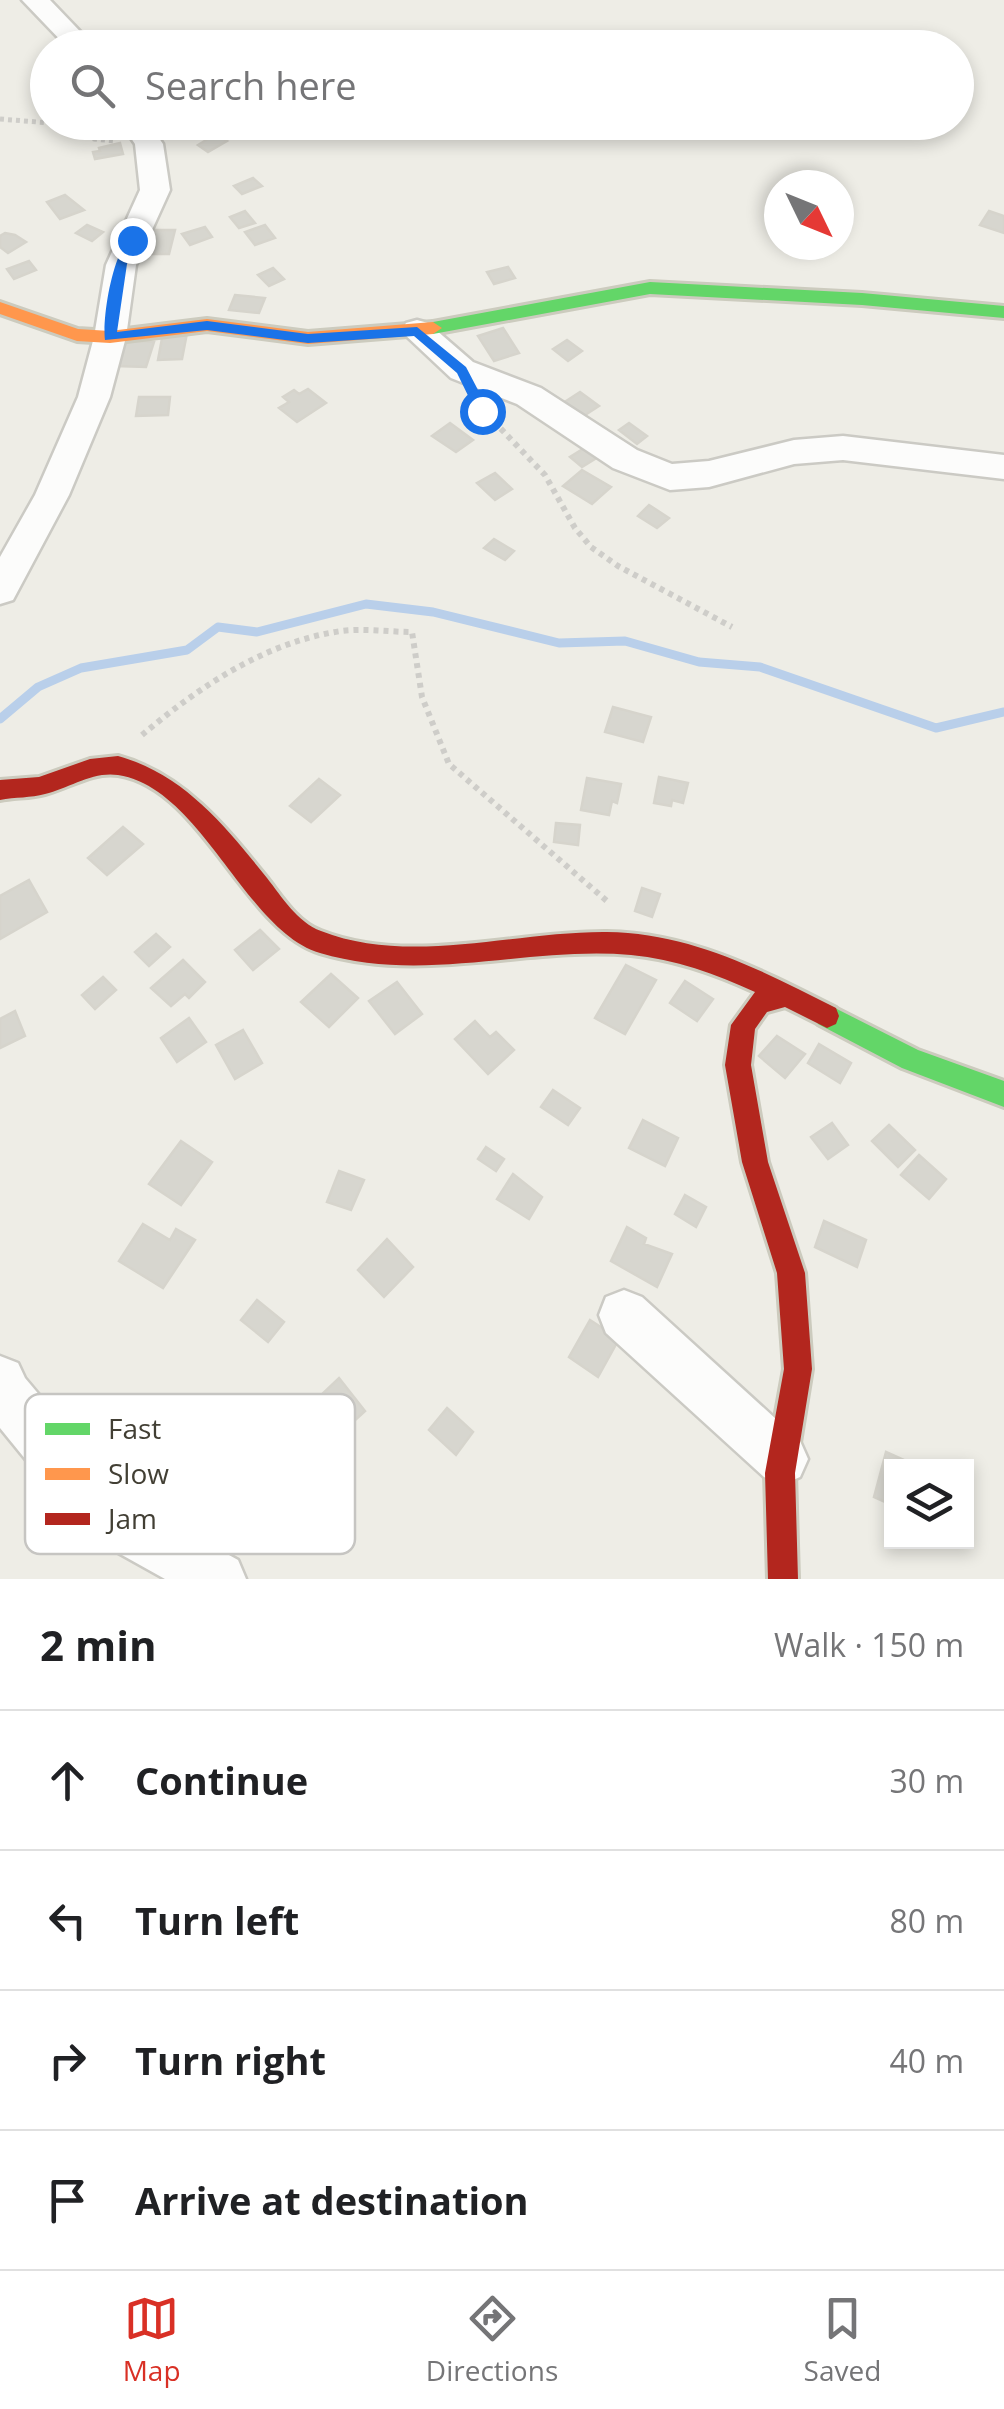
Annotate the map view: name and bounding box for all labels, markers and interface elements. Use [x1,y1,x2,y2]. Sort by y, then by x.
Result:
search box [30,30,974,140]
icon: search [65,58,120,113]
text: Search here [145,59,357,111]
north arrow [764,170,854,260]
route end [110,218,156,264]
route start [460,389,506,435]
legend [25,1394,355,1554]
text: Fast [108,1409,161,1447]
text: Slow [108,1454,169,1492]
map controls [884,1459,974,1549]
button: layers [884,1459,974,1549]
text: Jam [105,1499,157,1537]
text: 2 min [40,1616,157,1673]
text: Walk · 150 m [774,1623,964,1666]
icon: ahead [40,1753,95,1808]
text: Continue [135,1754,308,1806]
text: 30 m [889,1759,964,1802]
icon: left [40,1893,95,1948]
text: Turn left [135,1894,299,1946]
text: 80 m [889,1899,964,1942]
icon: right [40,2033,95,2088]
text: Turn right [135,2034,326,2086]
text: 40 m [889,2039,964,2082]
icon: arrive [40,2173,95,2228]
text: Arrive at destination [135,2174,529,2226]
tab: Map [123,2291,181,2389]
tab: Directions [426,2291,558,2389]
tab: Saved [804,2291,881,2389]

